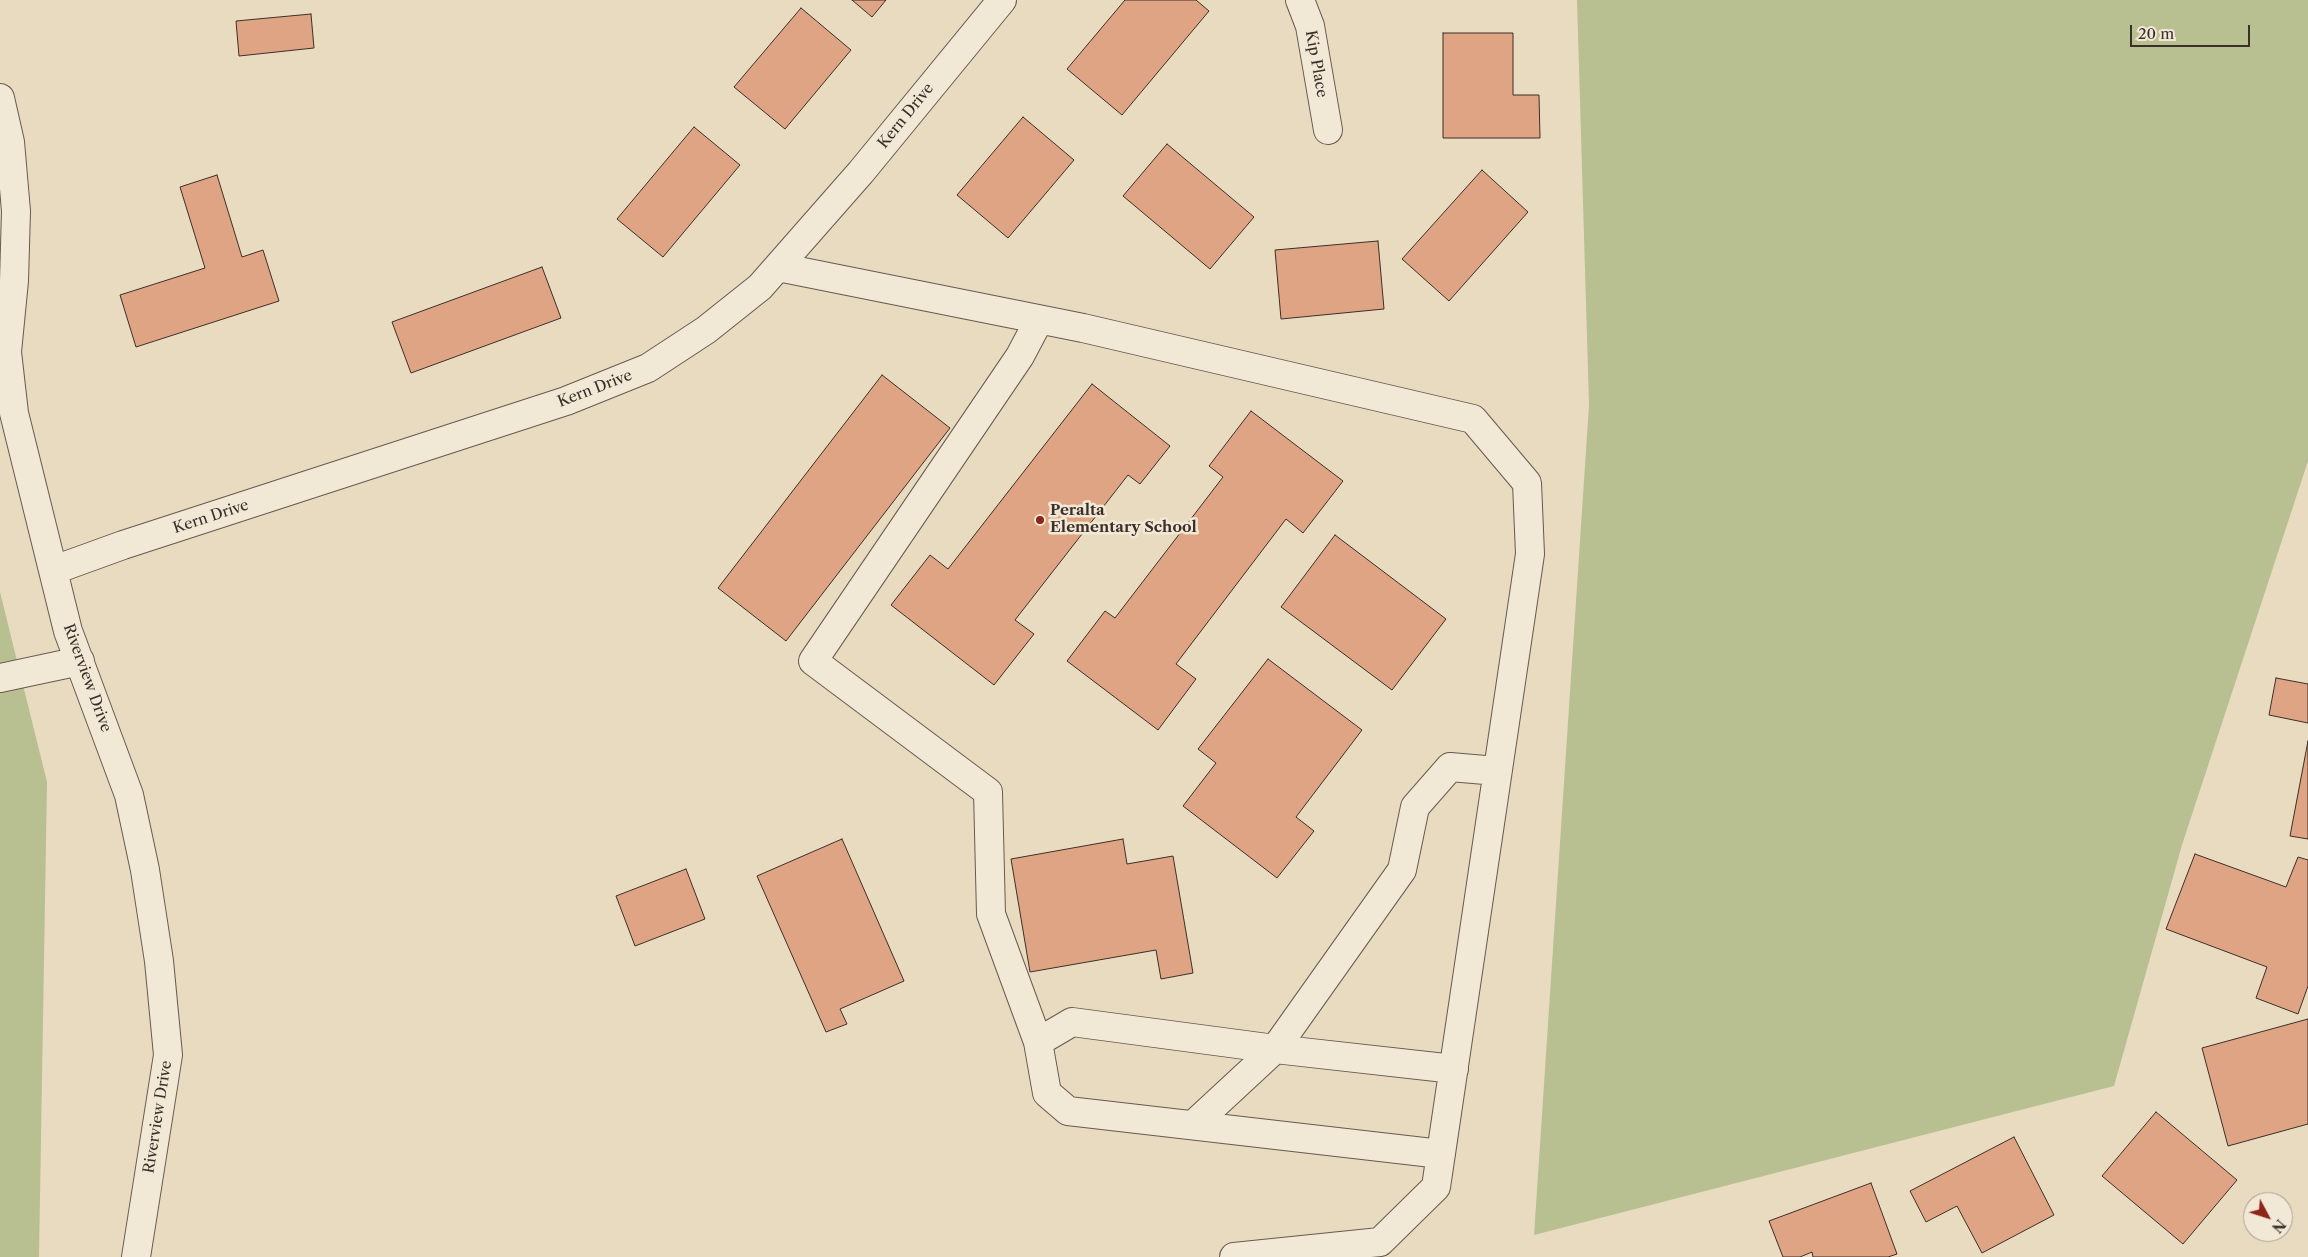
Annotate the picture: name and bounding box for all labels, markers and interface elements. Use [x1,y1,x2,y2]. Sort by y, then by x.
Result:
scale bar [2133,15,2253,47]
text: 20 m [2138,24,2174,43]
street label: Kip Place [1301,29,1331,99]
street label: Kern Drive [874,80,938,152]
street label: Kern Drive [555,367,635,411]
street label: Kern Drive [171,496,251,538]
place label: Peralta Elementary School [1050,502,1197,537]
marker: Peralta Elementary School [1034,514,1046,526]
street label: Riverview Drive [59,621,115,735]
street label: Riverview Drive [140,1059,176,1175]
north arrow [2243,1192,2293,1242]
text: N [2268,1216,2290,1236]

